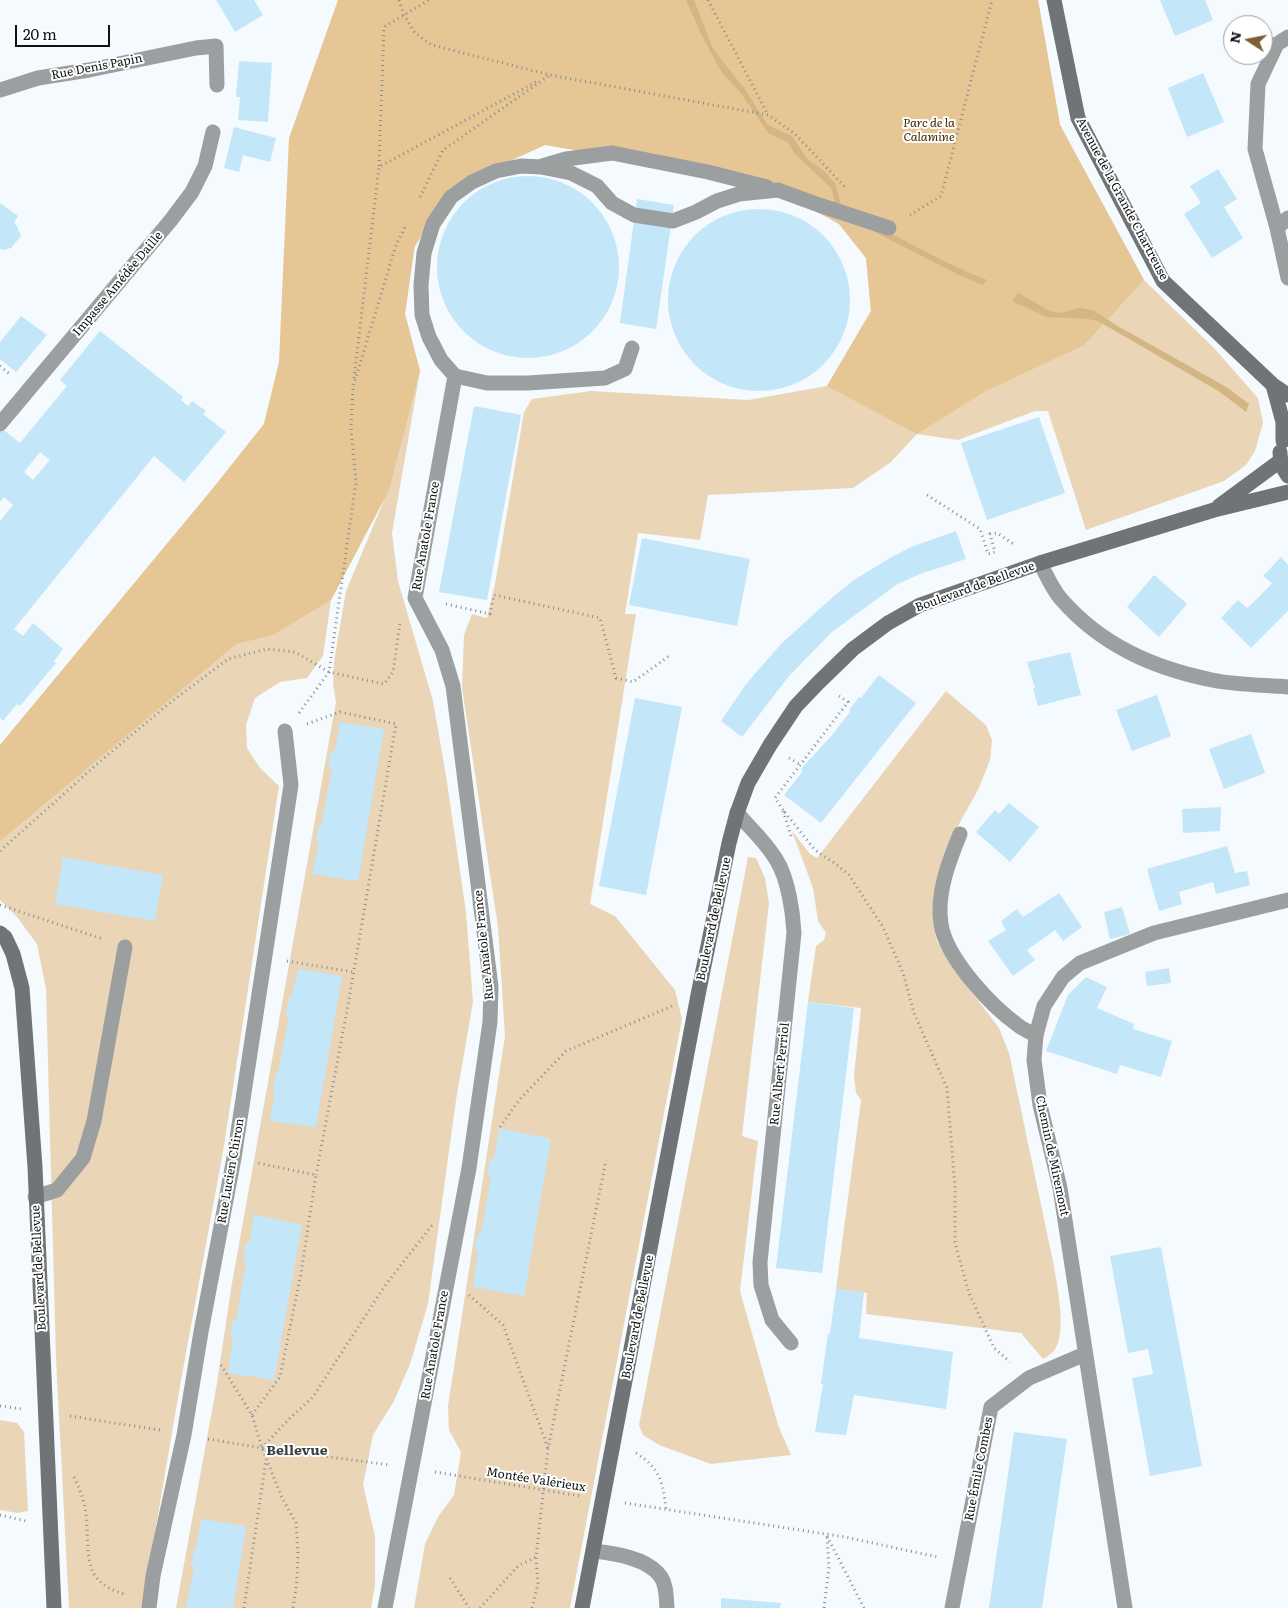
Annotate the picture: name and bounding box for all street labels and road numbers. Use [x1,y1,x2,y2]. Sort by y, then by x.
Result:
street label: Rue Denis Papin [50,51,144,83]
street label: Avenue de la Grande Chartreuse [1073,115,1171,283]
street label: Impasse Amédée Daille [70,229,166,339]
street label: Rue Anatole France [409,480,443,592]
street label: Boulevard de Bellevue [913,559,1037,615]
street label: Boulevard de Bellevue [694,856,734,982]
street label: Rue Anatole France [471,889,497,1001]
street label: Rue Albert Perriol [767,1022,793,1126]
street label: Chemin de Miremont [1032,1095,1072,1217]
street label: Rue Lucien Chiron [215,1117,247,1225]
street label: Boulevard de Bellevue [29,1205,49,1331]
street label: Boulevard de Bellevue [619,1254,657,1380]
street label: Rue Anatole France [418,1289,452,1401]
street label: Rue Émile Combes [962,1416,996,1522]
street label: Montée Valérieux [485,1465,587,1495]

